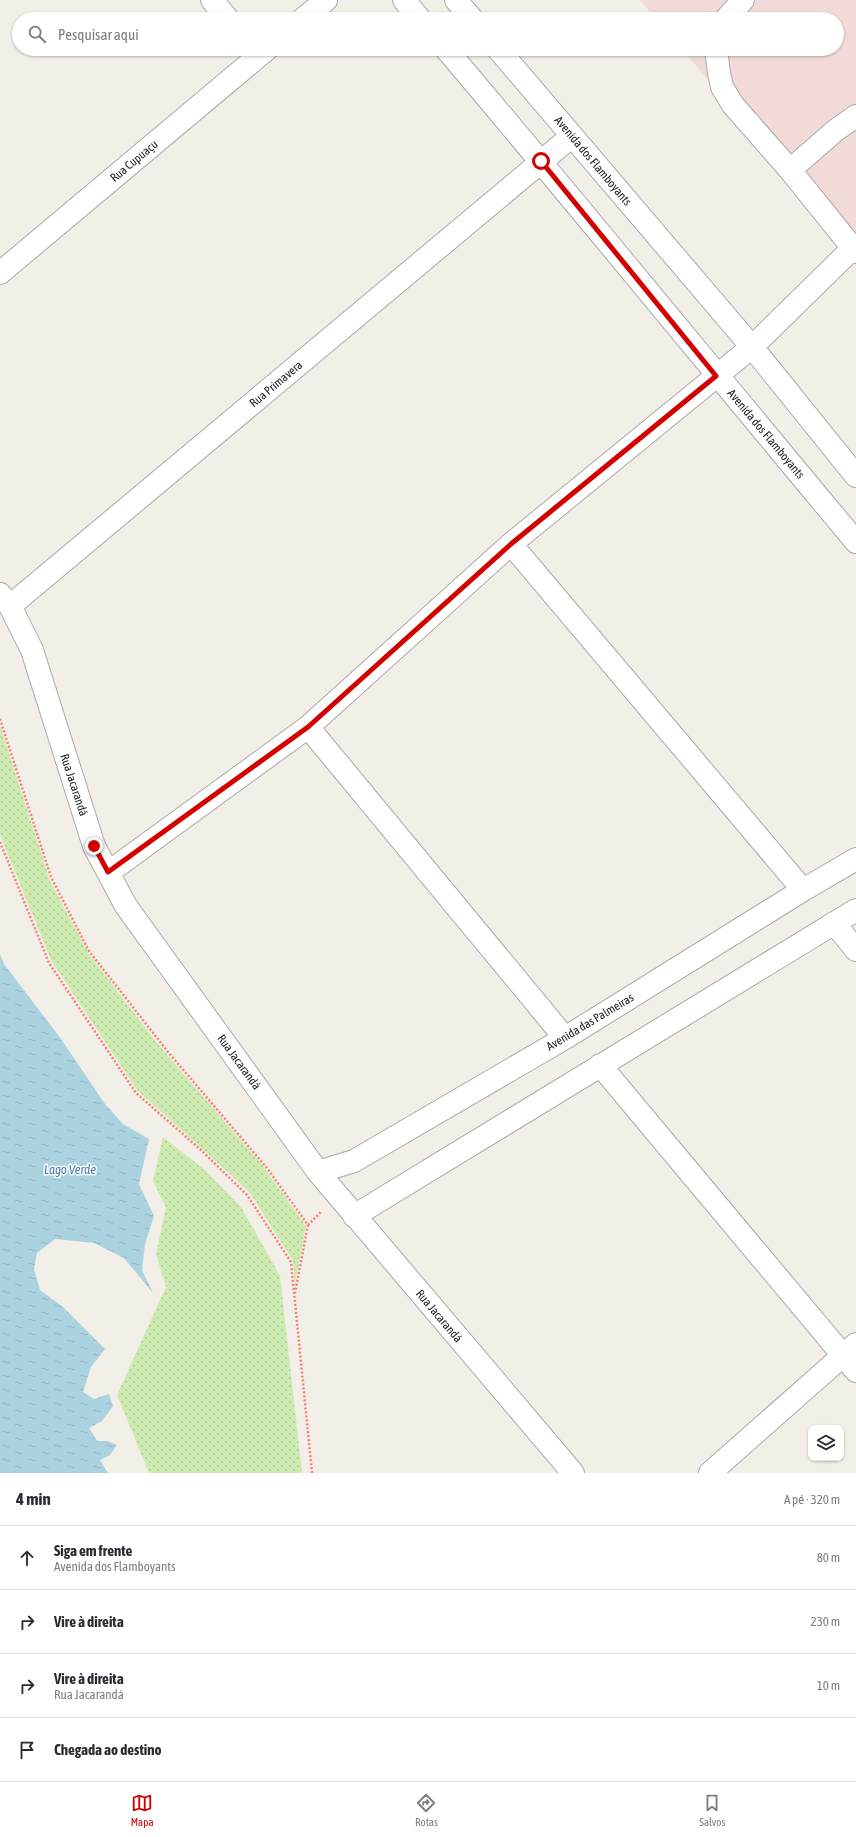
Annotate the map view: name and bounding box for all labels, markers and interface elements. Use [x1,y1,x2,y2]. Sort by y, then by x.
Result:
search box [12,12,844,56]
icon: search [26,23,48,45]
text: Pesquisar aqui [58,26,139,43]
street label: Avenida dos Flamboyants [552,114,634,208]
street label: Rua Cupuaçu [107,137,161,185]
route start [532,152,550,170]
street label: Rua Primavera [247,358,305,410]
street label: Avenida dos Flamboyants [725,387,807,481]
street label: Rua Jacarandá [57,752,91,818]
route end [85,837,103,855]
street label: Avenida das Palmeiras [544,990,636,1054]
street label: Rua Jacarandá [214,1032,264,1092]
water label: Lago Verde [44,1162,96,1177]
street label: Rua Jacarandá [413,1287,465,1345]
map controls [808,1425,844,1461]
button: layers [808,1425,844,1461]
text: 4 min [16,1489,51,1509]
text: A pé · 320 m [784,1492,840,1507]
text: Siga em frente [54,1542,132,1559]
icon: ahead [16,1547,38,1569]
text: 80 m [817,1550,840,1565]
text: Avenida dos Flamboyants [54,1559,176,1574]
icon: right [16,1611,38,1633]
text: Vire à direita [54,1613,124,1630]
text: 230 m [811,1614,840,1629]
text: Vire à direita [54,1670,124,1687]
icon: right [16,1675,38,1697]
text: 10 m [817,1678,840,1693]
text: Rua Jacarandá [54,1687,124,1702]
icon: arrive [16,1739,38,1761]
text: Chegada ao destino [54,1741,162,1758]
tab: Mapa [131,1792,154,1828]
tab: Rotas [415,1792,438,1828]
tab: Salvos [699,1792,725,1828]

